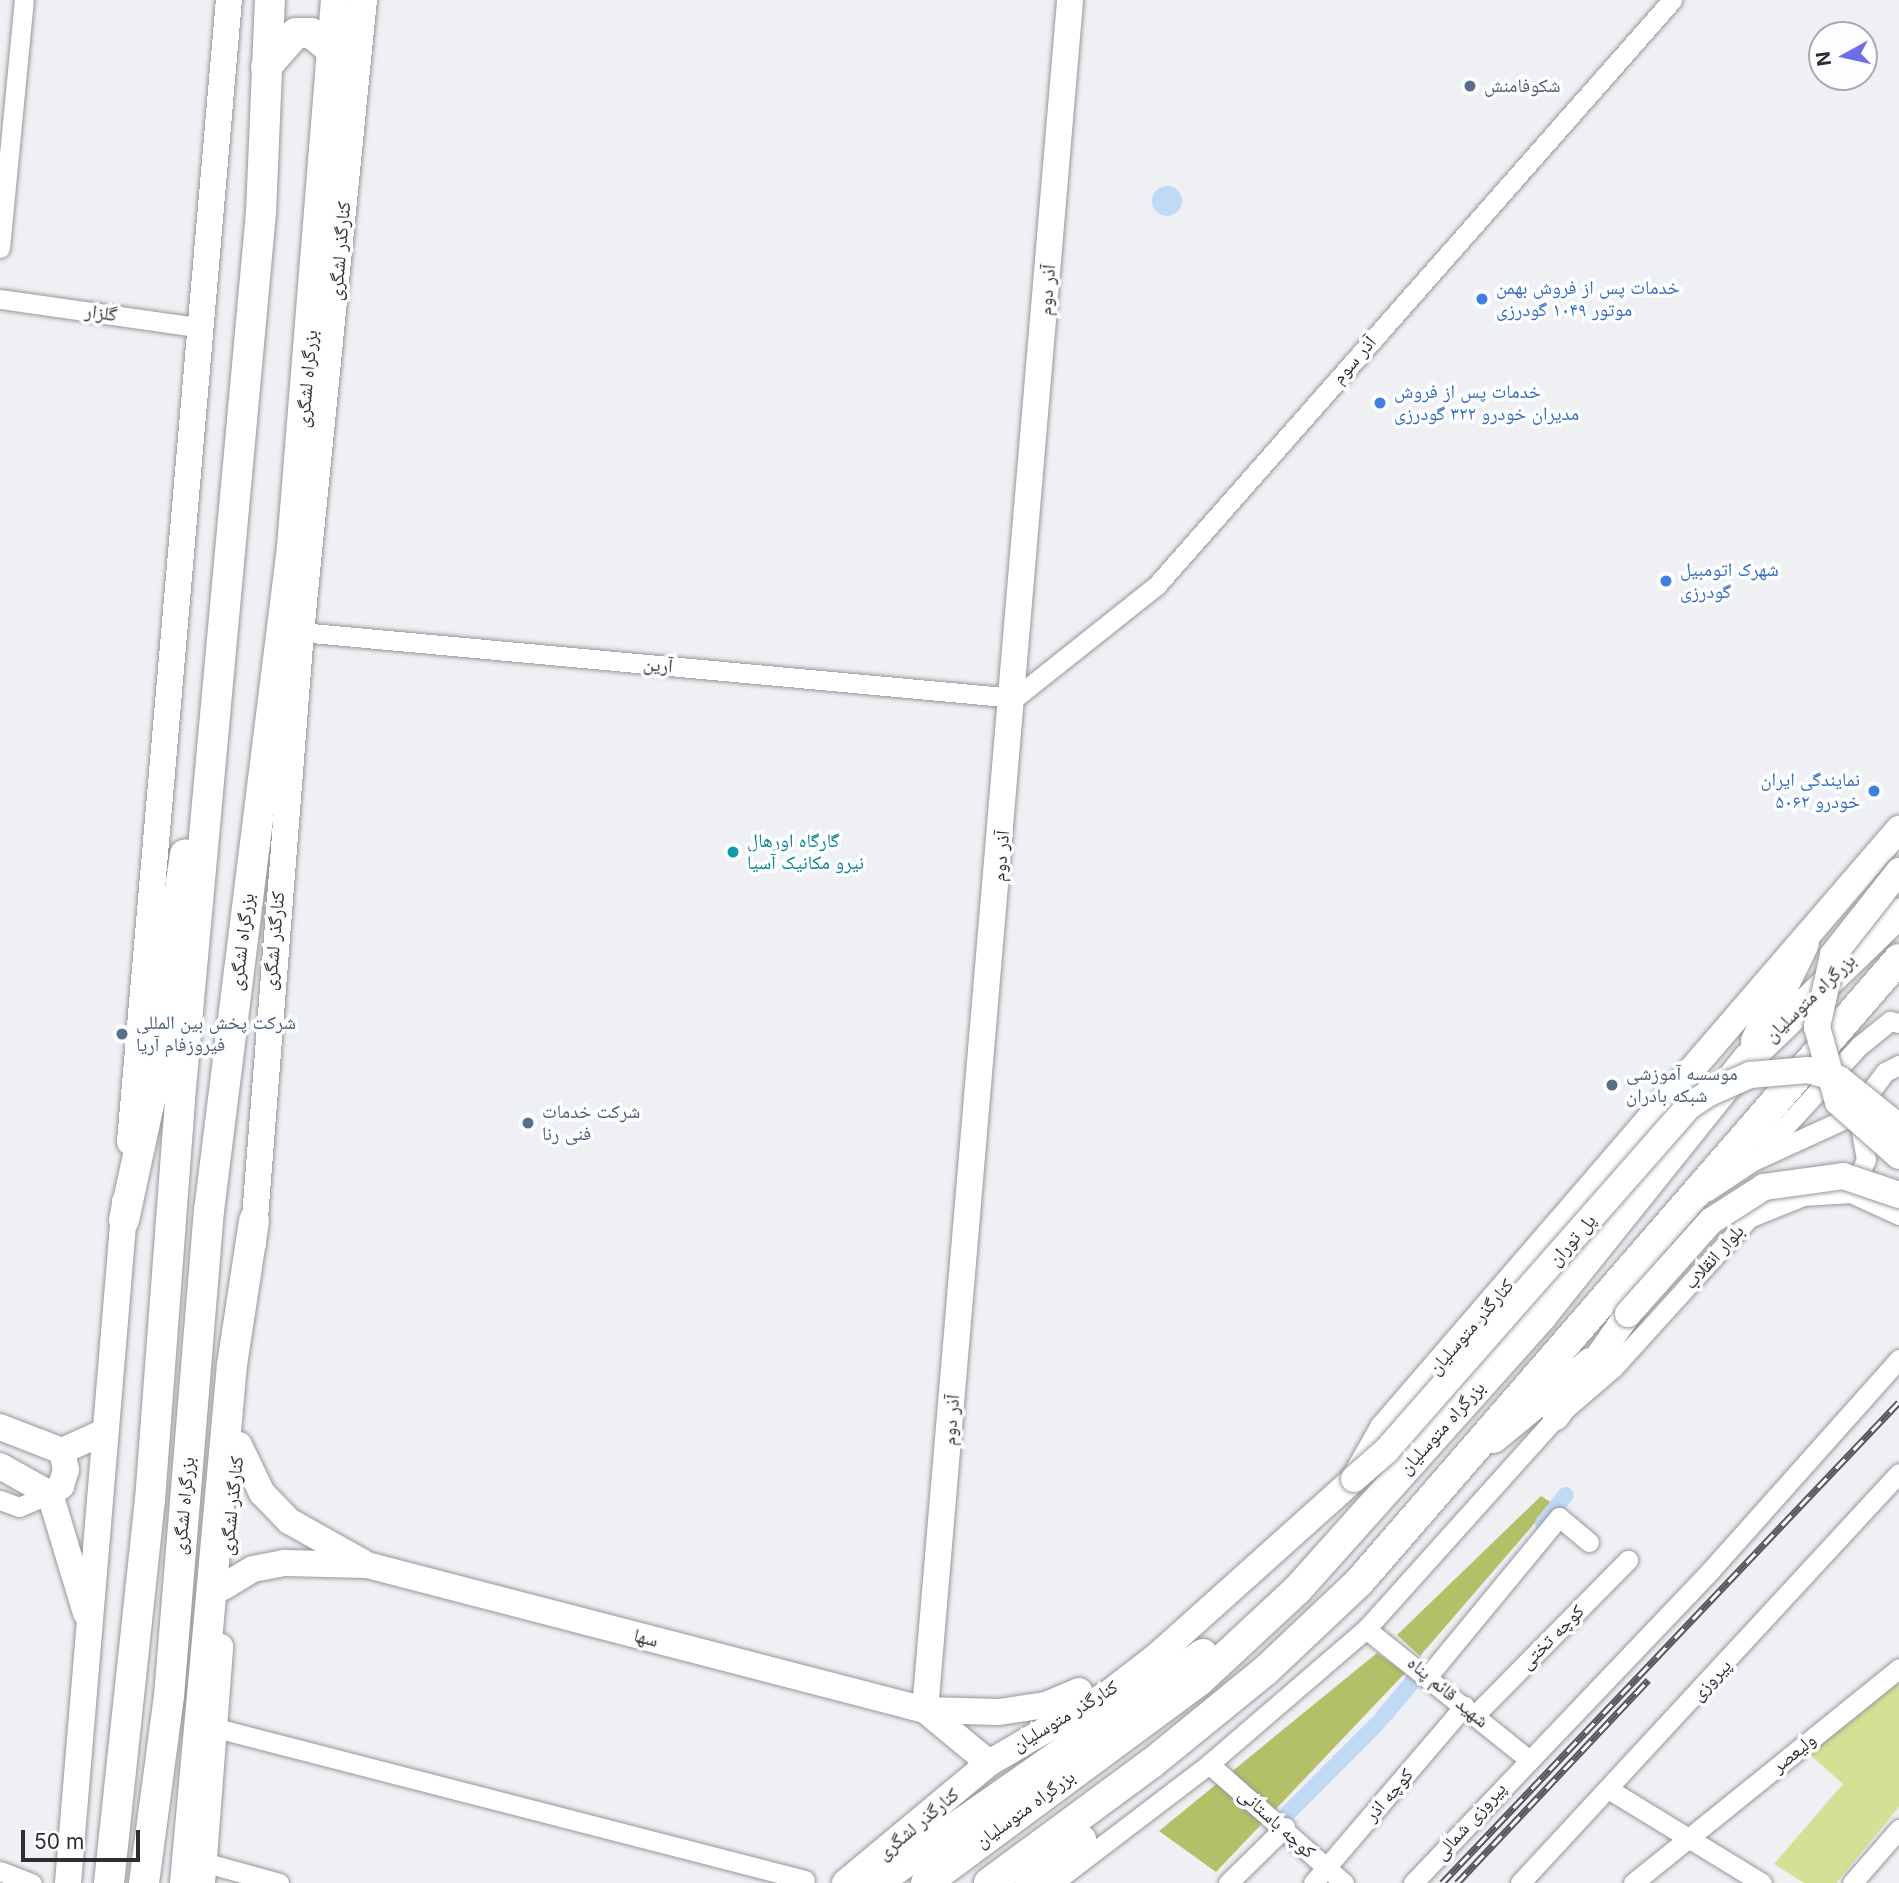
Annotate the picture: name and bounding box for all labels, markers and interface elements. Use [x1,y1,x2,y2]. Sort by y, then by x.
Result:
north arrow [1808,21,1878,91]
text: N [1811,50,1836,67]
place label: شکوفامنش [1484,75,1560,97]
marker: شکوفامنش [1462,78,1478,94]
street label: کنارگذر لشگری [324,200,356,302]
street label: آذر دوم [1033,264,1061,316]
place label: خدمات پس از فروش بهمن موتور ۱۰۴۹ گودرزی [1496,277,1680,321]
marker: خدمات پس از فروش بهمن موتور ۱۰۴۹ گودرزی [1474,291,1490,307]
street label: گلزار [84,299,118,327]
street label: بزرگراه لشگری [291,329,323,429]
street label: آذر سوم [1327,331,1381,389]
place label: خدمات پس از فروش مدیران خودرو ۳۲۲ گودرزی [1394,381,1579,425]
marker: خدمات پس از فروش مدیران خودرو ۳۲۲ گودرزی [1372,395,1388,411]
place label: شهرک اتومبیل گودرزی [1680,559,1779,603]
marker: شهرک اتومبیل گودرزی [1658,573,1674,589]
street label: آرین [642,652,674,678]
place label: نمایندگی ایران خودرو ۵۰۶۲ [1760,769,1860,813]
marker: نمایندگی ایران خودرو ۵۰۶۲ [1866,783,1882,799]
place label: گارگاه اورهال نیرو مکانیک آسیا [747,830,864,874]
street label: آذر دوم [987,830,1015,882]
marker: گارگاه اورهال نیرو مکانیک آسیا [725,844,741,860]
street label: کنارگذر لشگری [258,890,290,992]
street label: بزرگراه لشگری [225,892,259,992]
street label: بزرگراه متوسلیان [1760,949,1860,1047]
place label: شرکت پخش بین المللی فیروزفام آریا [136,1012,296,1056]
marker: شرکت پخش بین المللی فیروزفام آریا [114,1026,130,1042]
place label: موسسه آموزشی شبکه بادران [1626,1063,1738,1107]
marker: موسسه آموزشی شبکه بادران [1604,1077,1620,1093]
place label: شرکت خدمات فنی رنا [542,1101,640,1145]
marker: شرکت خدمات فنی رنا [520,1115,536,1131]
street label: پل توران [1543,1209,1601,1271]
street label: بلوار انقلاب [1679,1220,1749,1294]
street label: کنارگذر متوسلیان [1423,1274,1519,1380]
street label: بزرگراه متوسلیان [1394,1377,1490,1479]
street label: آذر دوم [937,1394,965,1446]
street label: کنارگذر لشگری [215,1455,249,1557]
street label: بزرگراه لشگری [168,1456,200,1556]
street label: کوچه تختی [1515,1600,1589,1674]
street label: سها [631,1624,661,1652]
street label: شهید قائم پناه [1403,1651,1493,1733]
street label: پیروزی [1686,1654,1736,1706]
street label: کنارگذر متوسلیان [1008,1675,1122,1757]
street label: ولیعصر [1767,1728,1821,1778]
street label: کوچه اذر [1360,1764,1418,1826]
street label: بزرگراه متوسلیان [971,1765,1079,1853]
street label: پیروزی شمالی [1429,1777,1511,1865]
street label: کنارگذر لشگری [872,1783,964,1865]
street label: کوچه باستانی [1234,1783,1320,1863]
scale bar [24,1816,144,1860]
text: 50 m [34,1829,84,1854]

